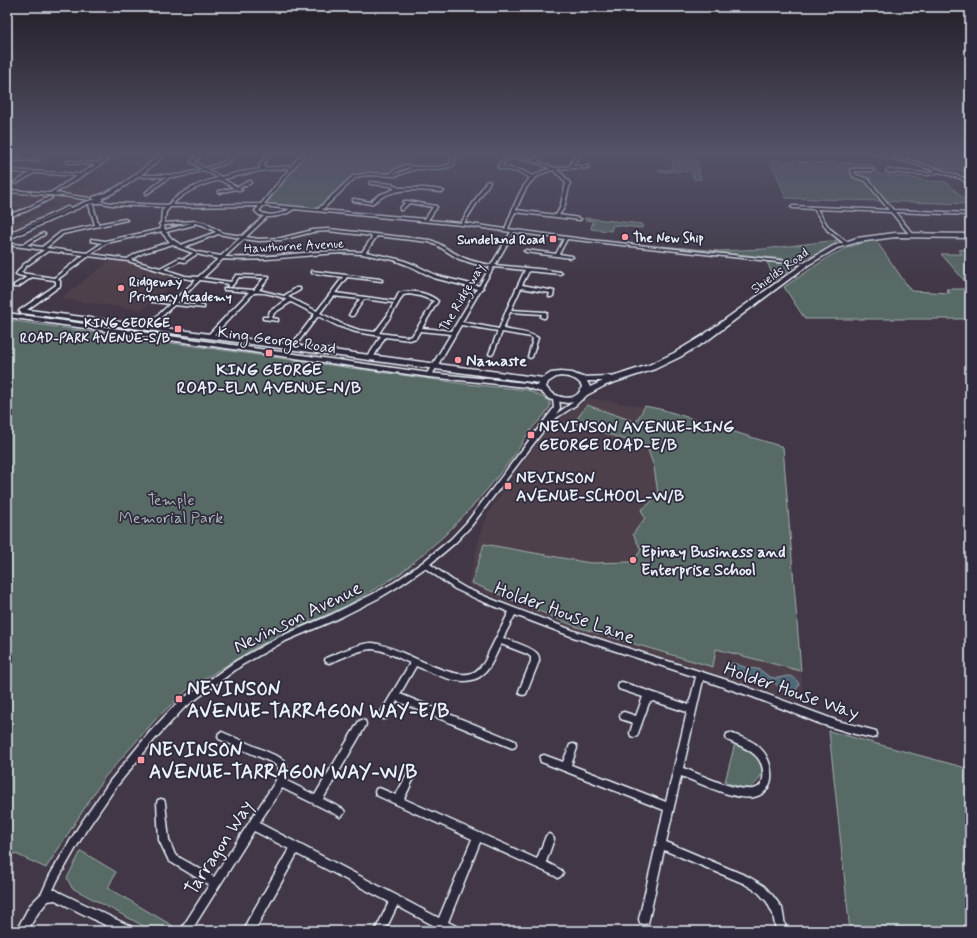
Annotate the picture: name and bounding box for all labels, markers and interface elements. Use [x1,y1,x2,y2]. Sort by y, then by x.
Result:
place label: The New Ship [633,230,704,247]
place label: Sundeland Road [457,232,545,249]
marker: The New Ship [620,232,630,242]
marker: Sundeland Road [548,234,558,244]
street label: Hawthorne Avenue [243,235,345,258]
street label: Shields Road [748,244,812,298]
street label: The Ridgeway [436,261,490,336]
place label: Ridgeway Primary Academy [129,274,232,306]
marker: Ridgeway Primary Academy [116,283,126,293]
place label: KING GEORGE ROAD-PARK AVENUE-S/B [20,315,171,347]
street label: King George Road [216,322,337,360]
marker: KING GEORGE ROAD-PARK AVENUE-S/B [173,324,183,334]
marker: KING GEORGE ROAD-ELM AVENUE-N/B [264,348,274,358]
place label: Namaste [466,351,527,372]
marker: Namaste [453,355,463,365]
place label: KING GEORGE ROAD-ELM AVENUE-N/B [177,360,361,399]
place label: NEVINSON AVENUE-KING GEORGE ROAD-E/B [539,417,734,456]
marker: NEVINSON AVENUE-KING GEORGE ROAD-E/B [526,430,536,440]
place label: NEVINSON AVENUE-SCHOOL-W/B [516,468,684,507]
marker: NEVINSON AVENUE-SCHOOL-W/B [503,481,513,491]
park label: Temple Memorial Park [119,490,223,529]
place label: Epinay Business and Enterprise School [641,542,786,581]
marker: Epinay Business and Enterprise School [628,555,638,565]
street label: Nevinson Avenue [229,575,366,659]
street label: Holder House Lane [491,576,638,650]
street label: Holder House Way [721,657,862,726]
place label: NEVINSON AVENUE-TARRAGON WAY-E/B [187,677,449,724]
marker: NEVINSON AVENUE-TARRAGON WAY-E/B [174,694,184,704]
place label: NEVINSON AVENUE-TARRAGON WAY-W/B [149,738,417,785]
marker: NEVINSON AVENUE-TARRAGON WAY-W/B [136,755,146,765]
street label: Tarragon Way [179,795,260,901]

